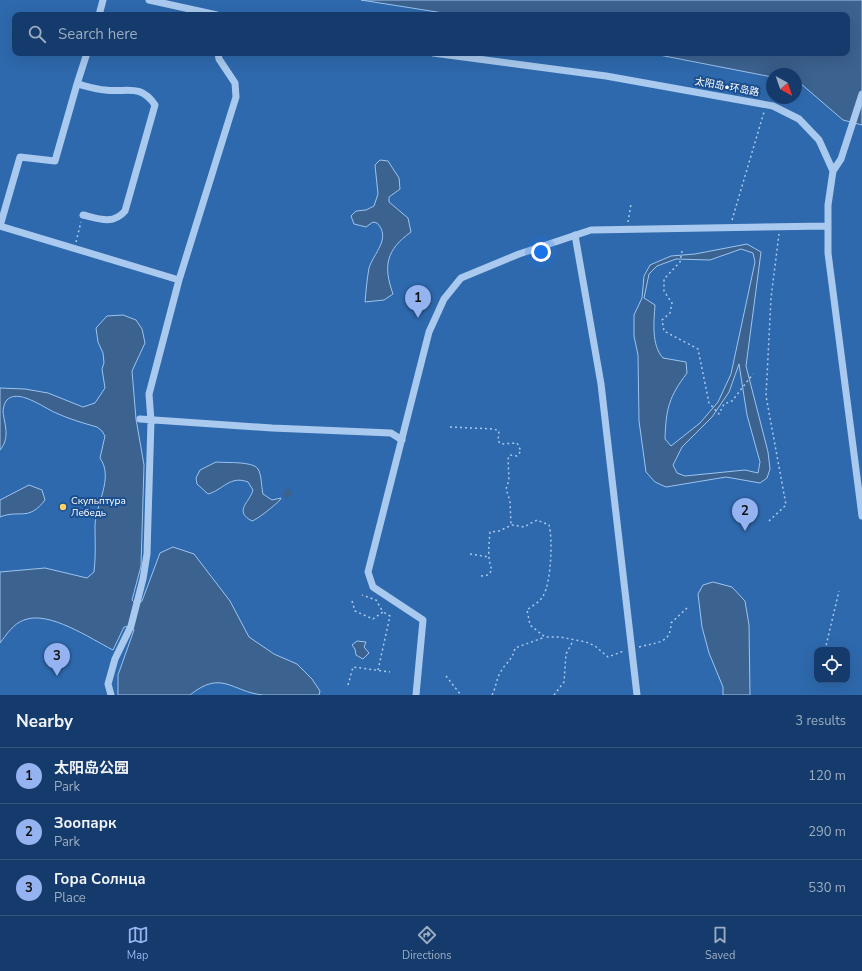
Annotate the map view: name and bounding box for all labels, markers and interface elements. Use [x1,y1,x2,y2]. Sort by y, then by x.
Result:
search box [12,12,850,56]
icon: search [26,23,48,45]
text: Search here [58,24,138,44]
north arrow [766,68,802,104]
street label: 太阳岛•环岛路 [694,74,760,100]
your location [531,242,551,262]
pin: 1 [405,285,431,318]
place label: Скульптура Лебедь [71,494,126,520]
pin: 2 [732,498,758,531]
marker: Скульптура Лебедь [58,502,68,512]
pin: 3 [44,643,70,676]
map controls [814,647,850,683]
button: locate [814,647,850,683]
text: Nearby [16,710,73,733]
text: 3 results [795,712,846,730]
text: 太阳岛公园 [54,758,129,778]
text: 1 [25,767,33,785]
text: 120 m [808,767,846,785]
text: Park [54,778,80,796]
text: Зоопарк [54,813,116,833]
text: 2 [25,823,33,841]
text: 290 m [808,823,846,841]
text: Park [54,833,80,851]
text: Гора Солнца [54,869,146,889]
text: 3 [25,879,33,897]
text: 530 m [808,879,846,897]
text: Place [54,889,86,907]
tab: Map [127,924,149,963]
tab: Directions [402,924,452,963]
tab: Saved [705,924,735,963]

